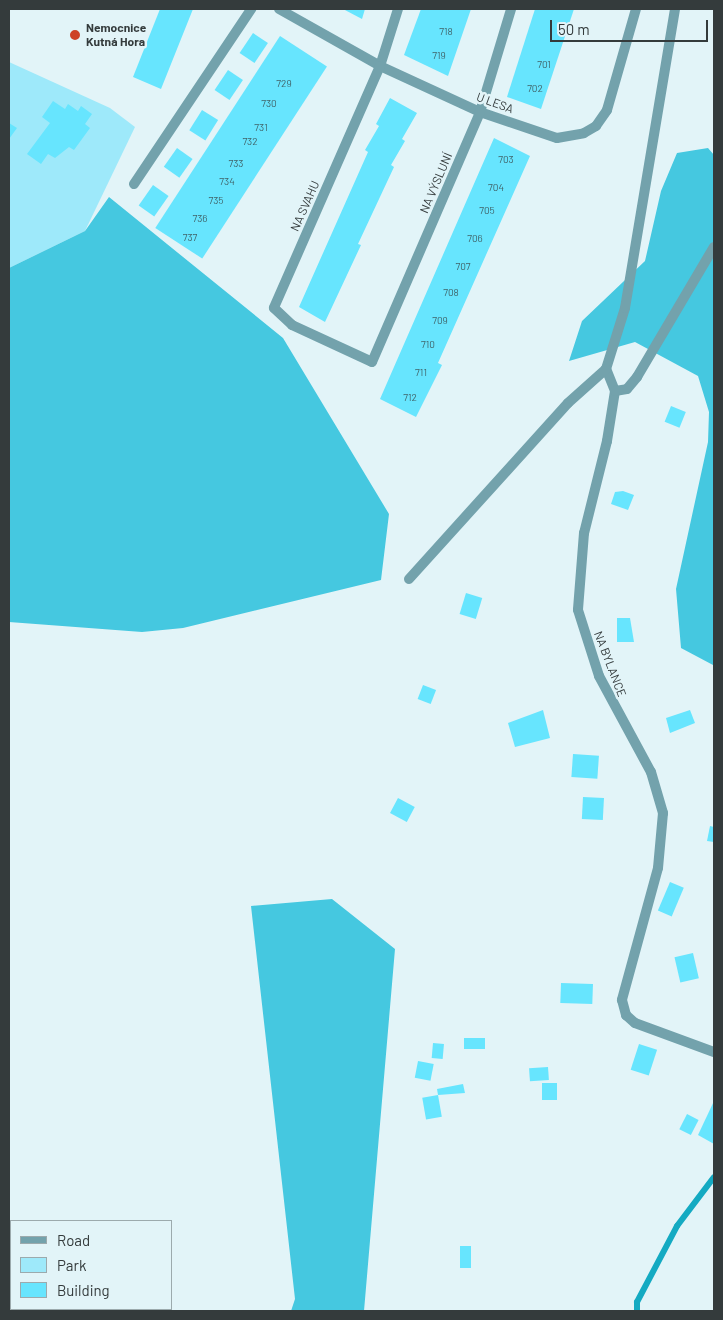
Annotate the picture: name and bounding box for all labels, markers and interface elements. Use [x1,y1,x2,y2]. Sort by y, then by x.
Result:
scale bar [553,10,710,42]
text: 50 m [558,20,590,38]
place label: Nemocnice Kutná Hora [86,21,146,49]
house number: 718 [439,26,453,38]
marker: Nemocnice Kutná Hora [68,28,82,42]
house number: 719 [432,50,446,62]
house number: 701 [537,59,551,71]
house number: 729 [276,78,292,90]
house number: 702 [527,83,543,95]
street label: U LESA [474,90,516,116]
house number: 730 [261,98,277,110]
house number: 731 [254,122,268,134]
house number: 732 [242,136,258,148]
street label: NA VÝSLUNÍ [417,151,455,215]
house number: 703 [498,154,514,166]
house number: 733 [228,158,244,170]
house number: 734 [219,176,235,188]
street label: NA SVAHU [288,179,322,233]
house number: 704 [488,182,504,194]
house number: 735 [208,195,224,207]
house number: 705 [479,205,495,217]
house number: 736 [192,213,208,225]
house number: 737 [183,232,197,244]
house number: 706 [467,233,483,245]
house number: 707 [455,261,471,273]
house number: 708 [443,287,459,299]
house number: 709 [432,315,448,327]
house number: 710 [421,339,435,351]
house number: 711 [415,367,427,379]
house number: 712 [403,392,417,404]
street label: NA BYLANCE [591,629,629,699]
legend [10,1220,172,1310]
text: Road [57,1231,90,1249]
text: Park [57,1256,86,1274]
text: Building [57,1281,110,1299]

